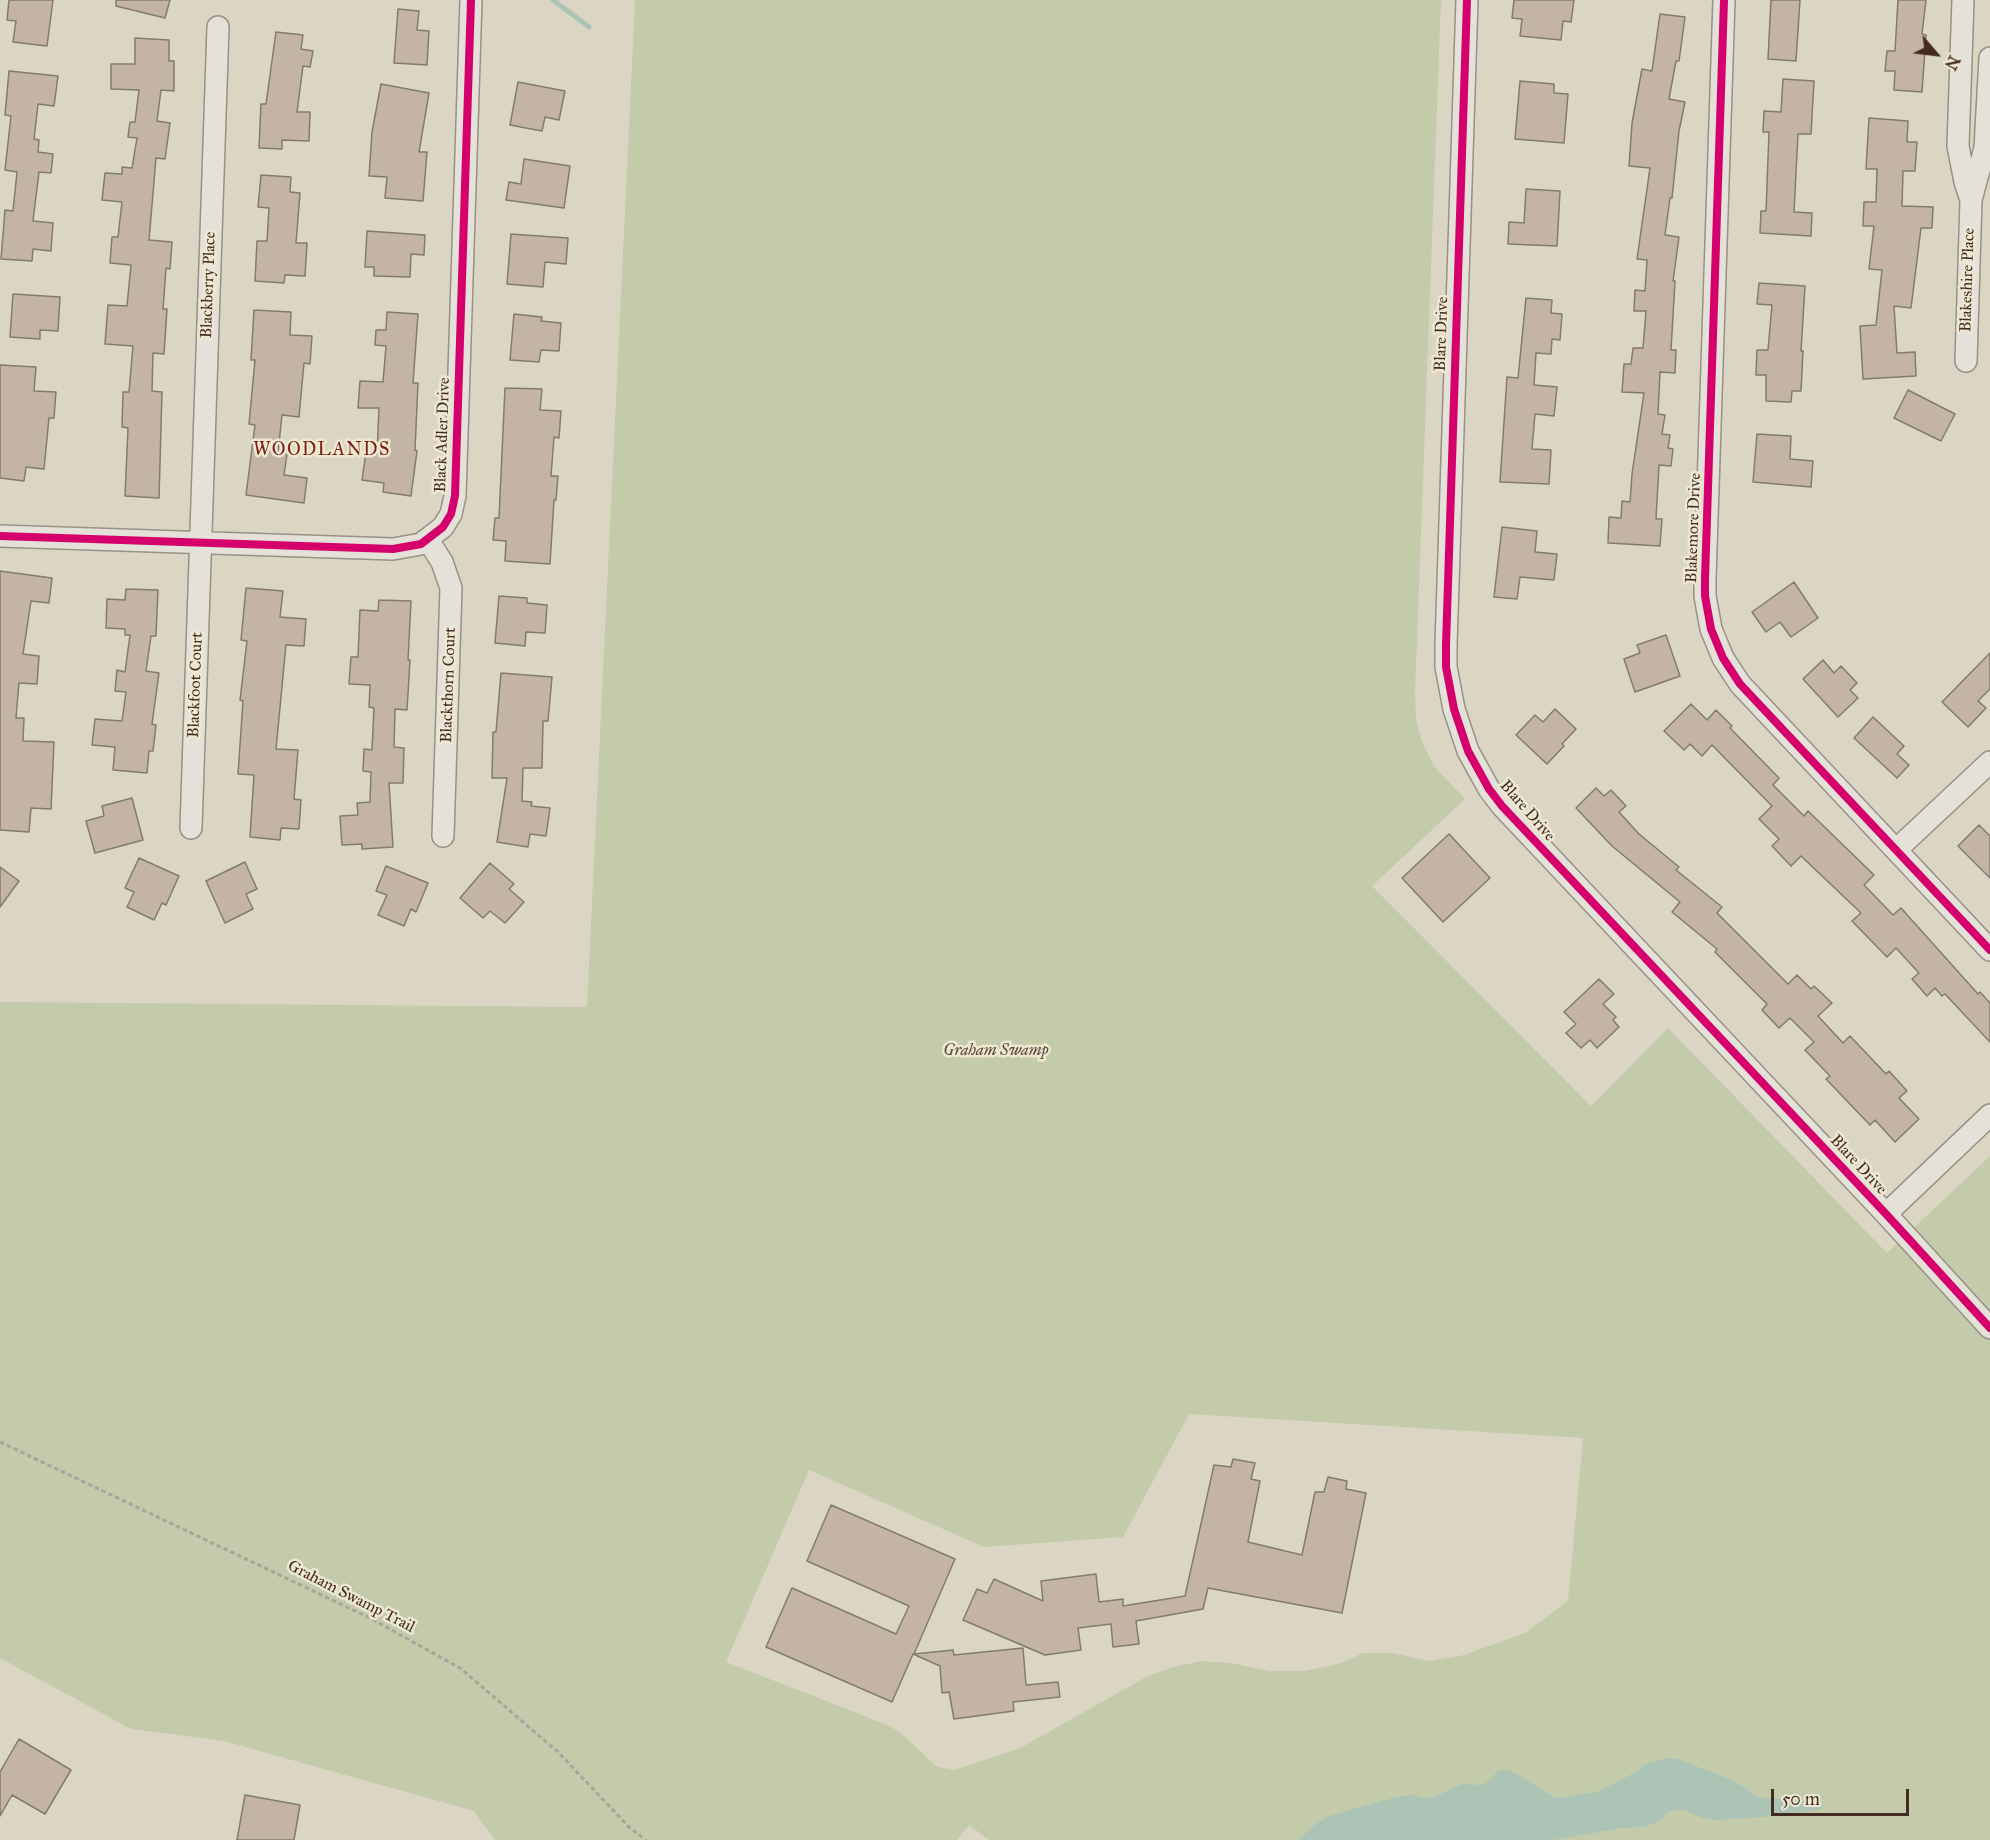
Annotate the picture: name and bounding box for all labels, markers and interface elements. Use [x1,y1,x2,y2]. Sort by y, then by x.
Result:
north arrow [1906,24,1966,84]
text: N [1941,52,1964,73]
street label: Blakeshire Place [1957,227,1979,333]
street label: Blackberry Place [198,231,220,339]
street label: Blare Drive [1431,296,1453,372]
street label: Black Adler Drive [431,377,455,493]
district label: WOODLANDS [253,440,391,462]
street label: Blakemore Drive [1682,473,1706,583]
street label: Blackthorn Court [437,627,461,743]
street label: Blackfoot Court [185,632,207,738]
street label: Blare Drive [1495,777,1559,845]
park label: Graham Swamp [943,1041,1049,1061]
street label: Blare Drive [1826,1131,1890,1199]
street label: Graham Swamp Trail [284,1557,418,1637]
scale bar [1774,1777,1912,1815]
text: 50 m [1782,1788,1820,1810]

